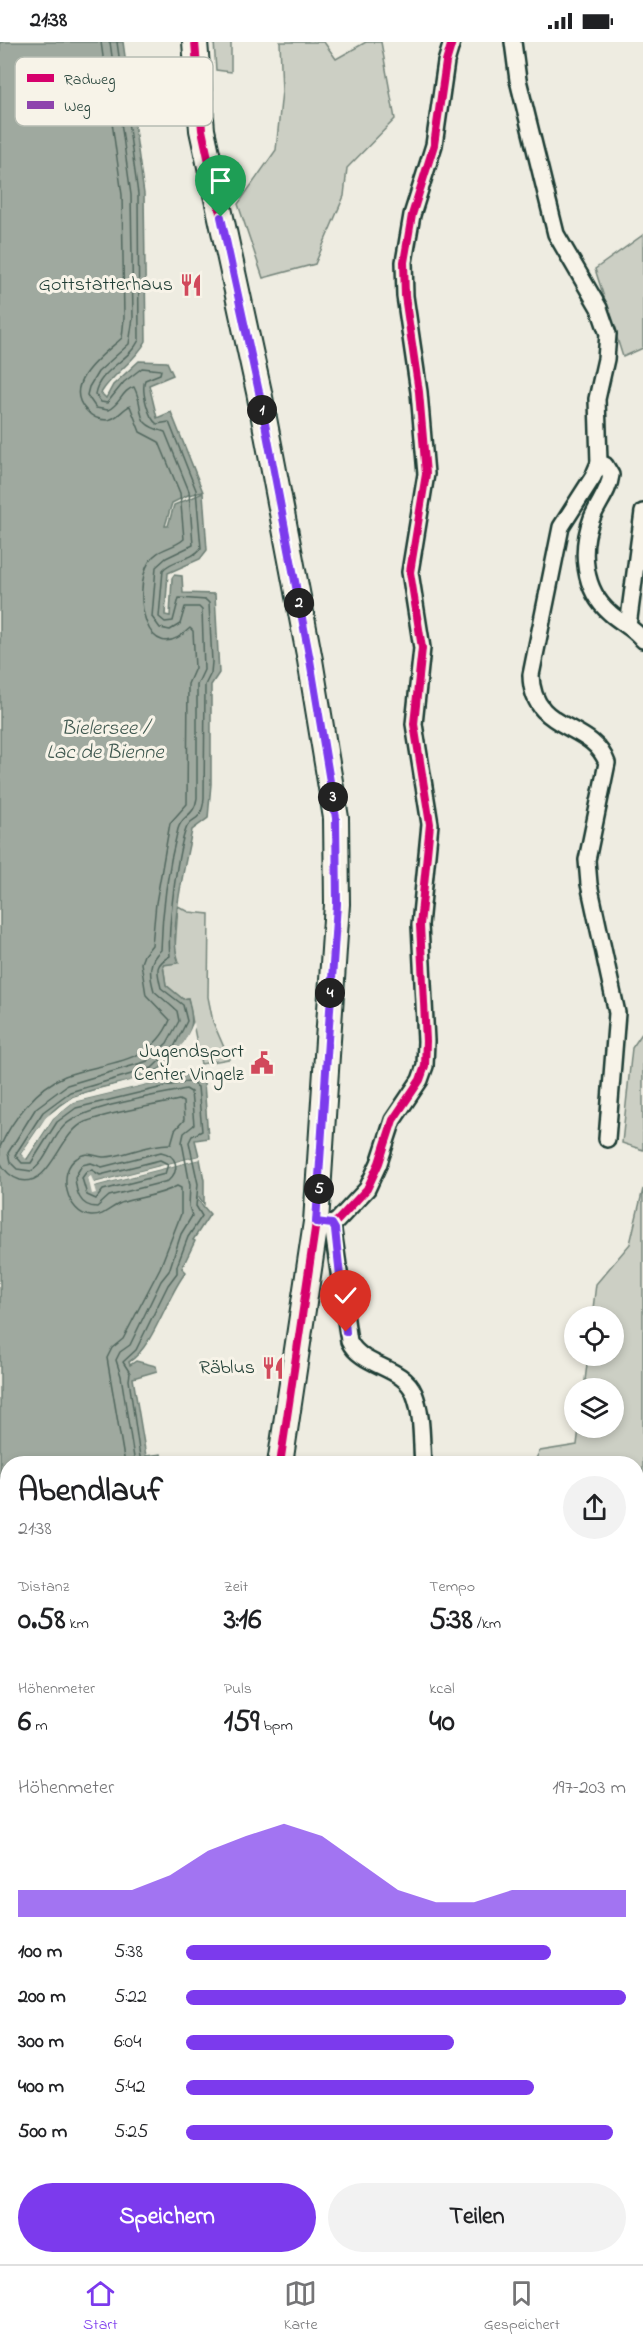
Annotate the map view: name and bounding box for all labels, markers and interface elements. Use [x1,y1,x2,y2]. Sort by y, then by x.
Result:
text: 21:38 [30,5,67,37]
legend [15,57,213,126]
text: Radweg [64,68,115,92]
text: Weg [64,95,91,119]
pin [195,155,246,217]
icon: arrive [204,164,237,197]
place label: Gottstatterhaus [38,271,173,300]
restaurant icon: Gottstatterhaus [178,272,204,298]
pin: 1 [247,395,277,425]
text: 1 [259,398,265,422]
pin: 2 [284,588,314,618]
text: 2 [295,591,303,615]
water label: Bielersee / Lac de Bienne [46,714,165,768]
pin: 3 [318,782,348,812]
text: 3 [330,785,336,809]
pin: 4 [315,978,345,1008]
text: 4 [327,981,333,1005]
place label: Jugendsport Center Vingelz [134,1038,245,1091]
public building icon: Jugendsport Center Vingelz [249,1050,275,1076]
pin: 5 [304,1174,334,1204]
text: 5 [314,1177,324,1201]
pin [320,1270,371,1332]
icon: check [329,1279,362,1312]
map controls [564,1306,624,1438]
button: locate [564,1306,624,1366]
place label: Räblus [199,1354,255,1383]
restaurant icon: Räblus [260,1355,286,1381]
button: layers [564,1378,624,1438]
text: Abendlauf [18,1468,163,1516]
button: share [563,1476,626,1539]
text: 21:38 [18,1515,52,1544]
text: Distanz [18,1575,69,1599]
text: Zeit [224,1575,248,1599]
text: Tempo [429,1575,475,1599]
text: 0.58 [18,1599,66,1643]
text: 3:16 [224,1599,261,1643]
text: 5:38 [429,1599,473,1643]
text: km [66,1612,89,1636]
text: /km [473,1612,501,1636]
text: Höhenmeter [18,1677,95,1701]
text: Puls [224,1677,252,1701]
text: kcal [429,1677,455,1701]
text: 6 [18,1701,31,1745]
text: 159 [224,1701,259,1745]
text: 40 [429,1701,455,1745]
text: m [31,1714,48,1738]
text: bpm [259,1714,293,1738]
text: Höhenmeter [18,1774,114,1803]
text: 197–203 m [552,1774,626,1803]
text: 100 m [18,1938,62,1967]
text: 5:38 [114,1938,143,1967]
text: 200 m [18,1983,66,2012]
text: 5:22 [114,1983,147,2012]
text: 300 m [18,2028,64,2057]
text: 6:04 [114,2028,141,2057]
text: 400 m [18,2073,64,2102]
text: 5:42 [114,2073,145,2102]
text: 500 m [18,2118,67,2147]
text: 5:25 [114,2118,149,2147]
button: Speichern [18,2183,316,2252]
button: Teilen [328,2183,626,2252]
tab: Start [83,2277,118,2337]
tab: Karte [284,2277,318,2337]
tab: Gespeichert [484,2277,560,2337]

